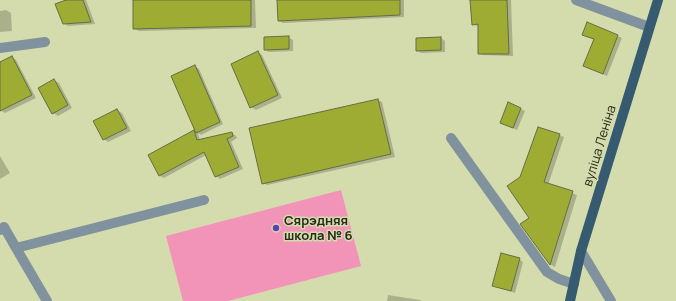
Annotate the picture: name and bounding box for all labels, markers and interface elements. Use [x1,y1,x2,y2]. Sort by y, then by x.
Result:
street label: вуліца Леніна [580,103,620,189]
place label: Сярэдняя школа № 6 [284,213,353,244]
marker: Сярэдняя школа № 6 [271,223,281,233]

